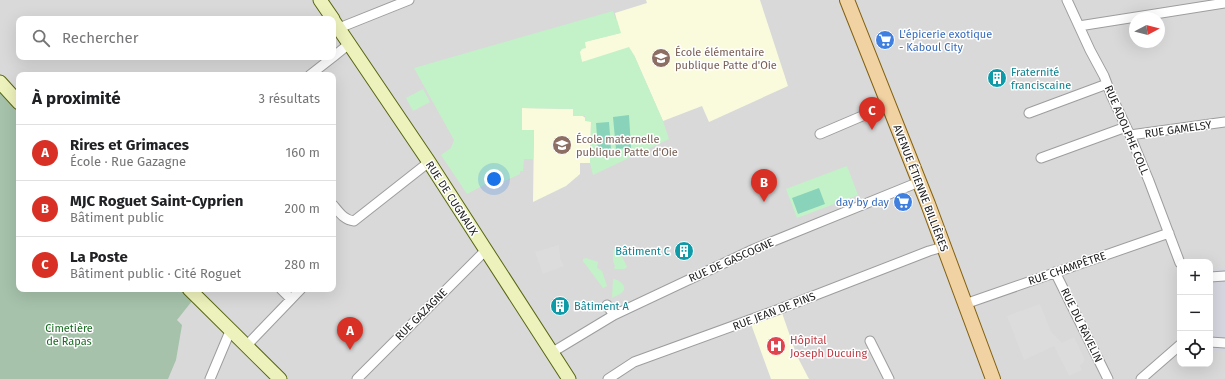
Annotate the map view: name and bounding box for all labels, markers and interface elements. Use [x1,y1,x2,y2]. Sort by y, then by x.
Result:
north arrow [1129,12,1165,48]
search box [16,16,336,60]
icon: search [30,27,52,49]
place label: L'épicerie exotique - Kaboul City [899,28,992,54]
text: Rechercher [62,29,138,47]
supermarket icon: L'épicerie exotique - Kaboul City [874,29,896,51]
place label: École élémentaire publique Patte d'Oie [675,45,777,72]
school or university icon: École élémentaire publique Patte d'Oie [650,47,672,69]
place label: Fraternité franciscaine [1011,66,1071,92]
building icon: Fraternité franciscaine [986,67,1008,89]
street label: RUE ADOLPHE COLL [1102,83,1152,178]
text: À proximité [32,88,121,109]
text: 3 résultats [258,91,320,106]
pin: C [859,97,885,130]
street label: RUE GAMELSY [1144,118,1212,141]
street label: AVENUE ÉTIENNE BILLIÈRES [890,123,952,253]
place label: École maternelle publique Patte d'Oie [576,132,678,159]
school or university icon: École maternelle publique Patte d'Oie [551,134,573,156]
text: Rires et Grimaces [70,136,189,154]
text: A [41,145,49,160]
text: 160 m [286,145,320,160]
text: École · Rue Gazagne [70,154,186,169]
street label: RUE DE CUGNAUX [423,159,480,238]
your location [484,169,504,189]
pin: B [751,169,777,202]
supermarket icon: day by day [892,191,914,213]
text: MJC Roguet Saint-Cyprien [70,192,243,210]
place label: day by day [836,196,890,209]
text: B [41,201,49,216]
text: 200 m [284,201,320,216]
text: Bâtiment public [70,210,164,225]
street label: RUE DE GASCOGNE [687,236,776,285]
building icon: Bâtiment C [673,240,695,262]
place label: Bâtiment C [615,245,670,258]
text: La Poste [70,248,128,266]
street label: RUE CHAMPÊTRE [1026,249,1108,288]
text: C [41,257,49,272]
text: 280 m [285,257,320,272]
map controls [1177,259,1213,367]
button: + [1177,259,1213,295]
text: Bâtiment public · Cité Roguet [70,266,241,281]
street label: RUE GAZAGNE [393,286,450,343]
street label: RUE DU RAVELIN [1058,286,1105,364]
street label: RUE JEAN DE PINS [731,290,817,333]
building icon: Bâtiment A [549,295,571,317]
button: − [1177,295,1213,331]
place label: Bâtiment A [574,300,629,313]
pin: A [337,317,363,350]
park label: Cimetière de Rapas [45,322,93,348]
button: locate [1177,331,1213,367]
place label: Hôpital Joseph Ducuing [790,334,867,360]
hospital icon: Hôpital Joseph Ducuing [765,335,787,357]

